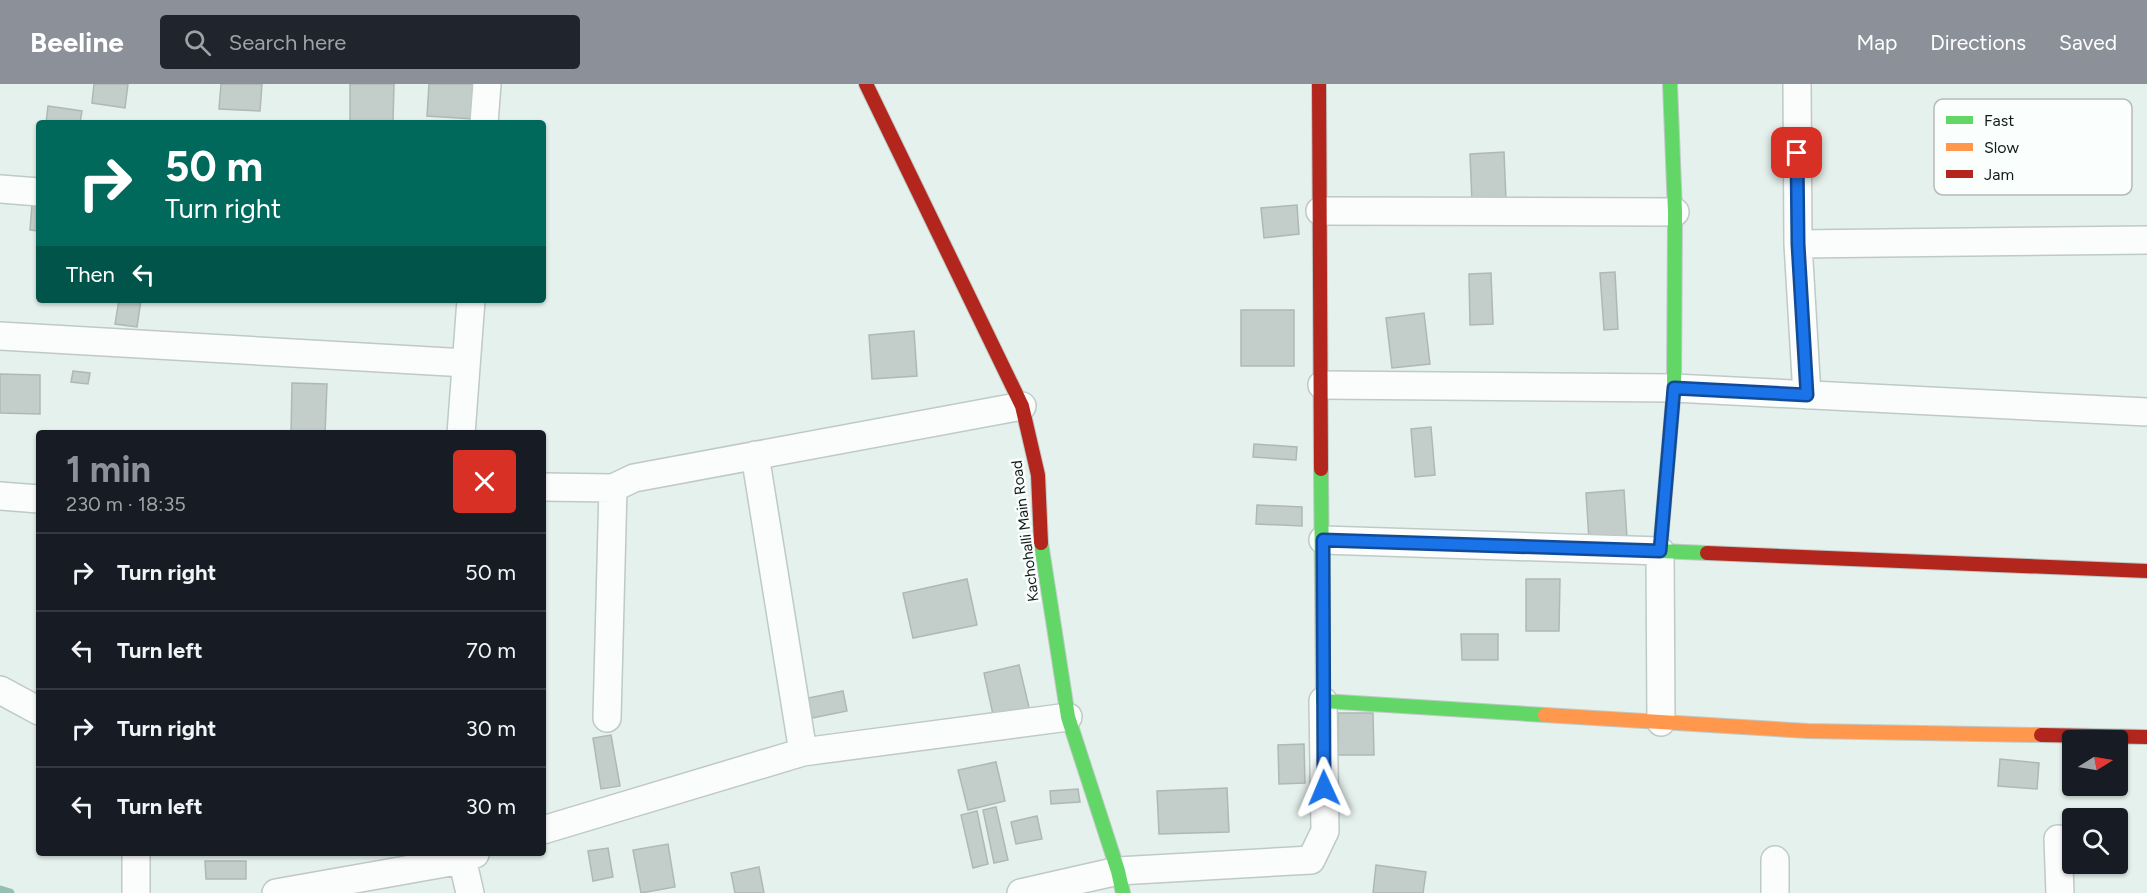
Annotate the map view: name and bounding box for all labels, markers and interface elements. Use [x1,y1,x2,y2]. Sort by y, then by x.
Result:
search box [160,15,580,69]
text: Beeline [30,25,124,59]
icon: search [181,26,214,59]
text: Search here [229,29,346,56]
text: Map [1856,30,1897,55]
text: Directions [1930,30,2026,55]
text: Saved [2059,30,2117,55]
legend [1934,99,2132,195]
text: Fast [1984,111,2014,130]
pin [1771,127,1822,178]
icon: arrive [1780,136,1813,169]
text: Slow [1984,138,2019,157]
text: 50 m [165,141,263,192]
icon: right [66,144,144,222]
text: Jam [1984,165,2014,184]
text: Turn right [165,192,281,225]
icon: left [127,258,160,291]
text: Then [66,261,115,288]
text: 1 min [66,448,151,491]
button: close [453,450,516,513]
street label: Kachohalli Main Road [1007,459,1043,603]
text: 230 m · 18:35 [66,492,186,516]
icon: right [66,556,99,589]
text: Turn right [117,559,216,586]
text: 50 m [465,559,516,586]
icon: left [66,634,99,667]
text: Turn left [117,637,203,664]
text: 70 m [466,637,516,664]
icon: right [66,712,99,745]
text: Turn right [117,715,216,742]
text: 30 m [466,715,516,742]
north arrow [2062,730,2128,796]
map controls [2062,730,2128,874]
position arrow [1292,756,1356,820]
icon: left [66,790,99,823]
text: Turn left [117,793,203,820]
text: 30 m [466,793,516,820]
button: search [2062,808,2128,874]

